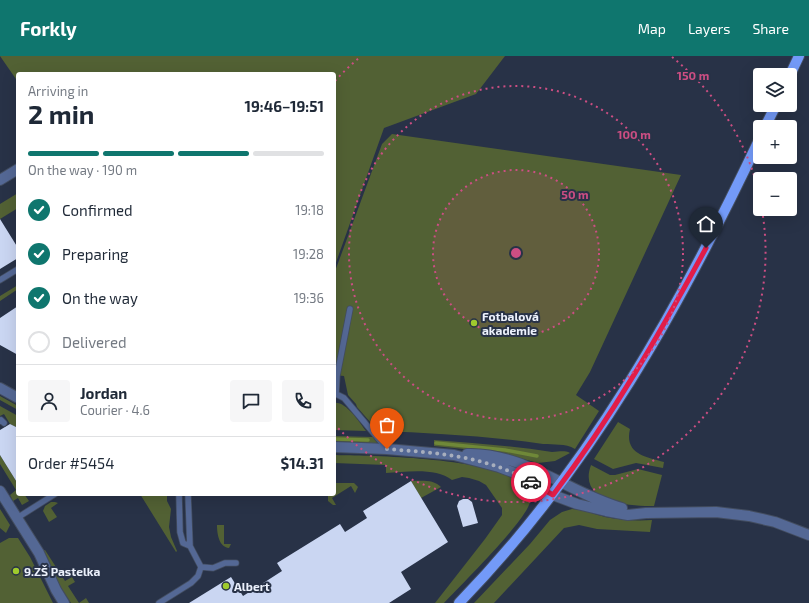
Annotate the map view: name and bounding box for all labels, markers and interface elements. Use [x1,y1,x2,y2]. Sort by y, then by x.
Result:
text: Forkly [20,17,77,40]
text: Map [638,20,666,37]
text: Layers [688,20,730,37]
text: Share [752,20,789,37]
text: 150 m [677,68,709,82]
map controls [753,68,797,216]
button: layers [753,68,797,112]
text: Arriving in [28,83,88,99]
text: 19:46–19:51 [245,97,324,115]
text: 2 min [28,98,94,129]
button: + [753,120,797,164]
text: 100 m [617,127,651,141]
text: On the way · 190 m [28,162,137,178]
button: − [753,172,797,216]
text: 50 m [561,187,589,201]
icon: check [28,199,50,221]
text: Confirmed [62,201,133,219]
text: 19:18 [295,202,324,218]
pin [689,207,723,248]
icon: home [695,213,717,235]
icon: check [28,243,50,265]
text: Preparing [62,245,128,263]
text: 19:28 [293,246,324,262]
centre of rings [509,246,523,260]
icon: check [28,287,50,309]
text: On the way [62,289,138,307]
text: 19:36 [294,290,324,306]
place label: Fotbalová akademie [482,309,539,337]
marker: Fotbalová akademie [469,318,479,328]
text: Delivered [62,333,127,351]
button: person [28,380,70,422]
button: chat [230,380,272,422]
button: phone [282,380,324,422]
text: Jordan [80,384,127,402]
text: Courier · 4.6 [80,402,150,418]
pin [370,408,404,449]
icon: bag [376,414,398,436]
text: Order #5454 [28,454,114,472]
text: $14.31 [281,454,324,472]
courier [511,462,551,502]
icon: car [520,471,542,493]
place label: 9.ZŠ Pastelka [24,564,101,578]
marker: 9.ZŠ Pastelka [11,566,21,576]
place label: Albert [234,579,270,593]
marker: Albert [221,581,231,591]

